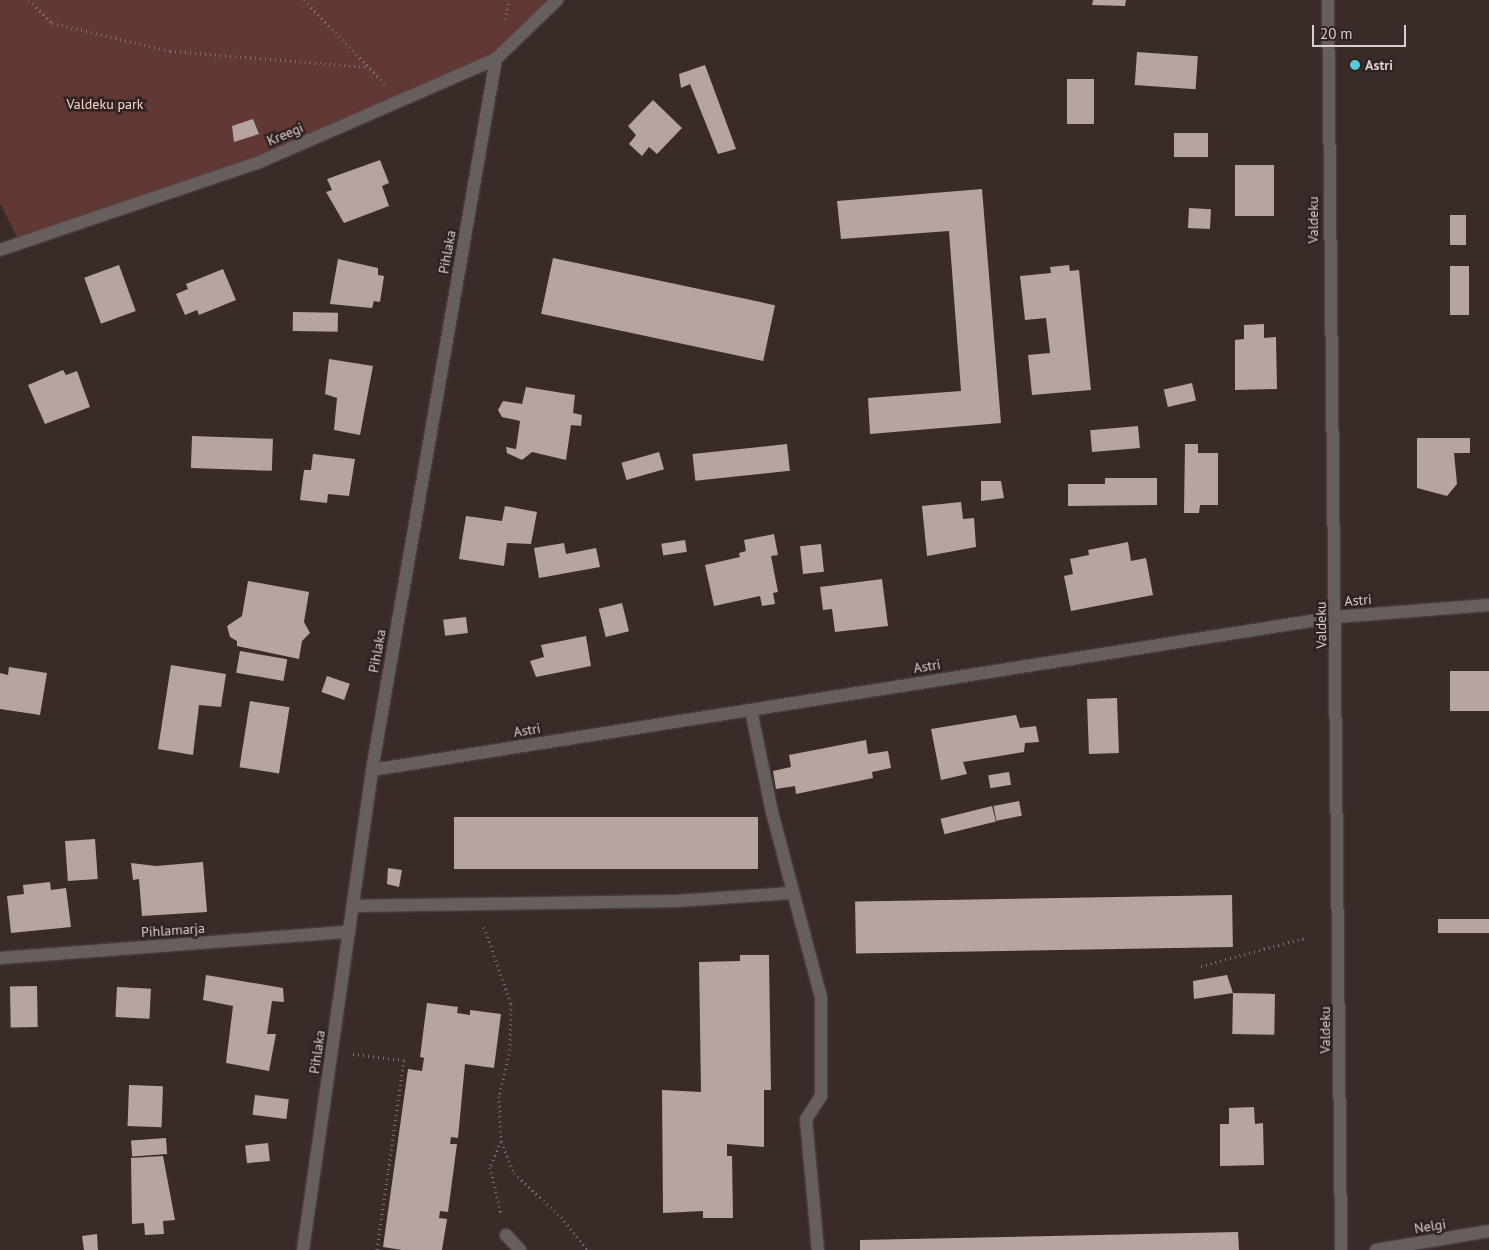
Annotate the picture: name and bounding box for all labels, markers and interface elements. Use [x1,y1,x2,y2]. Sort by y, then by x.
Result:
scale bar [1314,15,1408,47]
text: 20 m [1320,24,1353,43]
place label: Astri [1365,57,1393,73]
marker: Astri [1349,59,1361,71]
park label: Valdeku park [67,96,143,112]
street label: Kreegi [264,119,306,149]
street label: Valdeku [1305,196,1321,244]
street label: Pihlaka [435,229,459,275]
street label: Astri [1344,591,1372,609]
street label: Valdeku [1312,601,1330,649]
street label: Pihlaka [365,628,389,674]
street label: Astri [912,656,942,676]
street label: Astri [512,720,542,740]
street label: Pihlamarja [140,919,206,941]
street label: Valdeku [1317,1006,1333,1054]
street label: Pihlaka [306,1029,328,1075]
street label: Nelgi [1413,1215,1447,1237]

